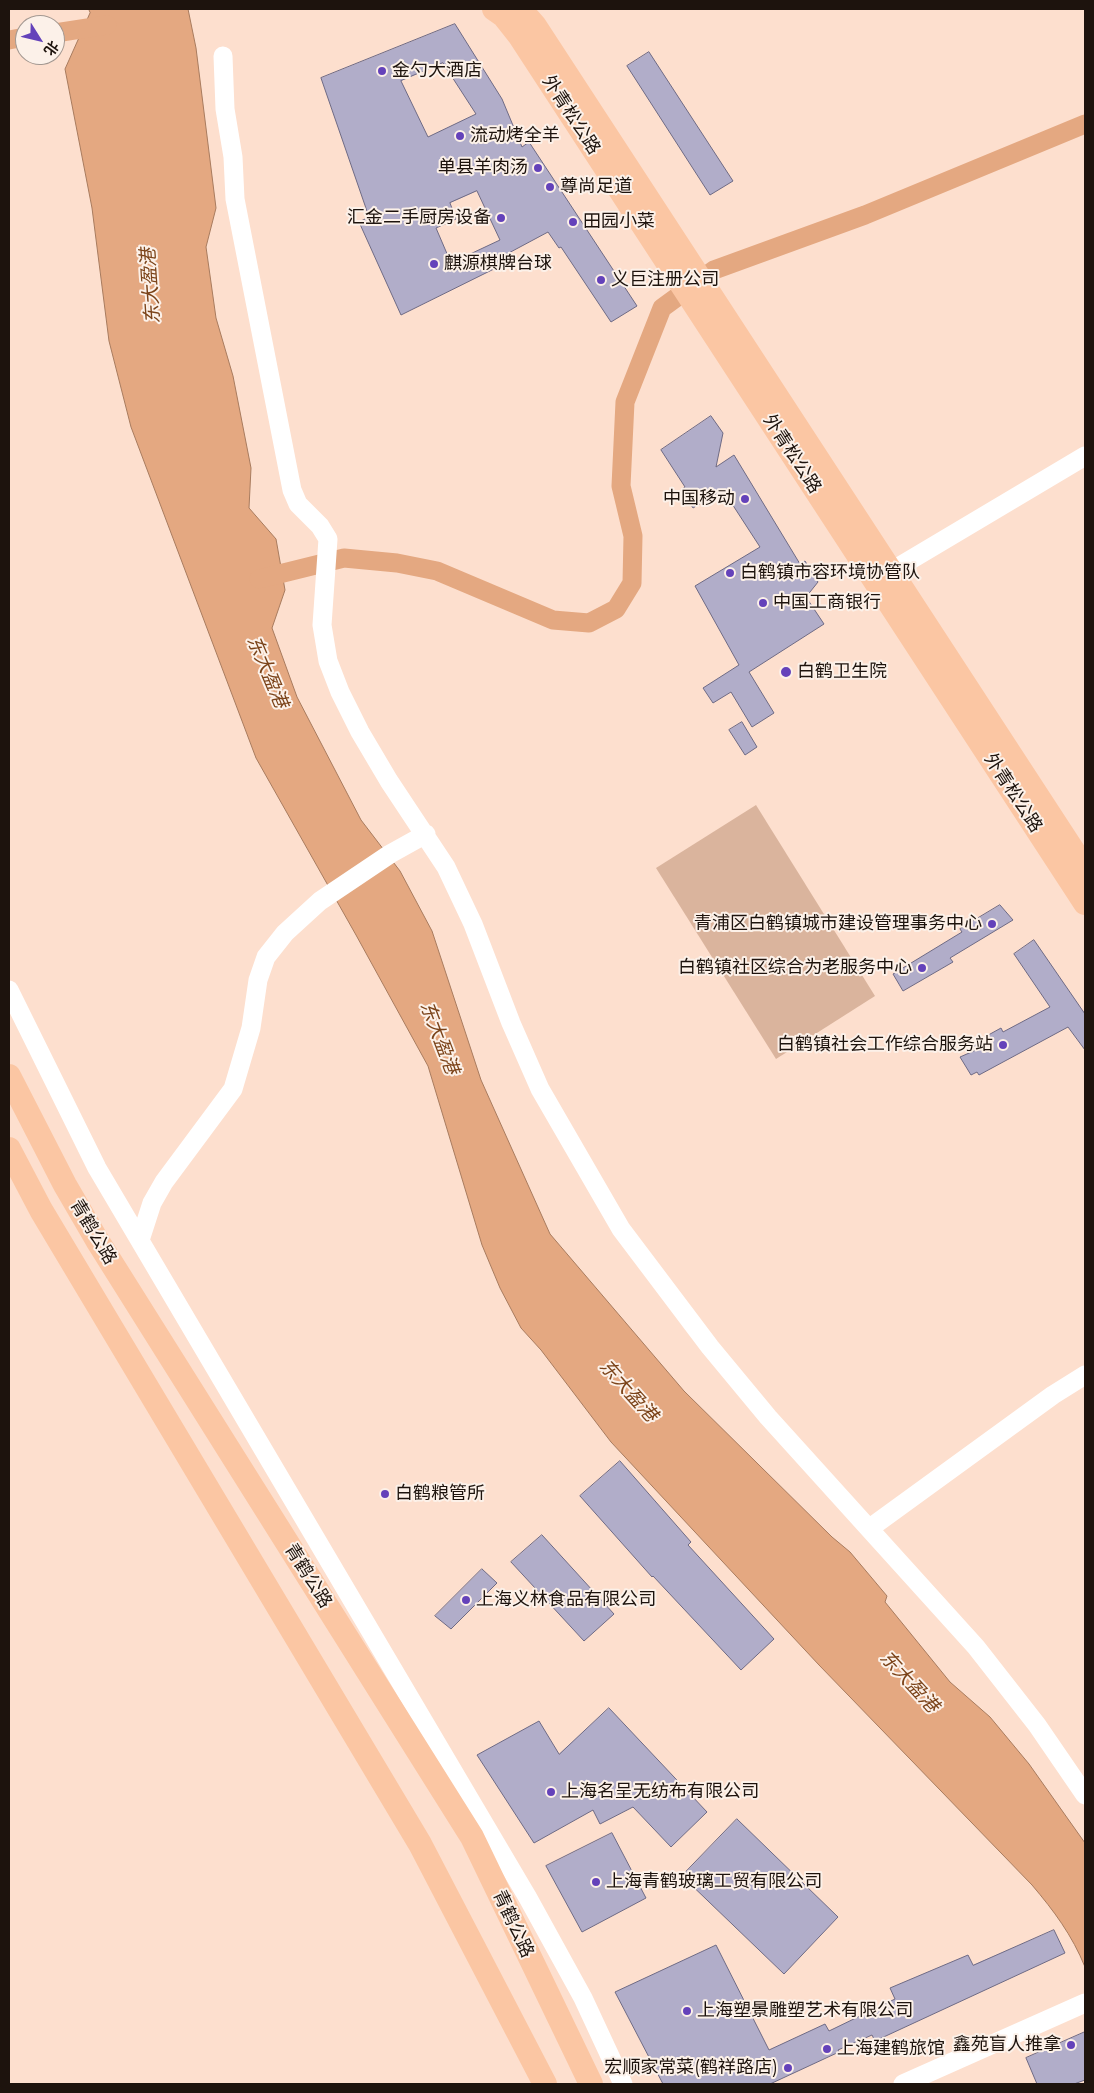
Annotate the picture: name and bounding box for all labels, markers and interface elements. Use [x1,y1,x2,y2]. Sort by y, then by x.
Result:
north arrow [15,15,65,65]
text: 北 [40,37,63,59]
place label: 金勺大酒店 [392,60,482,82]
marker: 金勺大酒店 [376,65,388,77]
street label: 外青松公路 [537,71,605,159]
place label: 流动烤全羊 [470,125,560,147]
marker: 流动烤全羊 [454,130,466,142]
place label: 单县羊肉汤 [438,157,528,179]
marker: 单县羊肉汤 [532,162,544,174]
place label: 尊尚足道 [560,176,632,198]
marker: 尊尚足道 [544,181,556,193]
place label: 汇金二手厨房设备 [347,207,491,229]
place label: 田园小菜 [583,211,655,233]
marker: 汇金二手厨房设备 [495,212,507,224]
marker: 田园小菜 [567,216,579,228]
water label: 东大盈港 [137,247,165,325]
place label: 麒源棋牌台球 [444,253,552,275]
marker: 麒源棋牌台球 [428,258,440,270]
place label: 义巨注册公司 [611,269,719,291]
marker: 义巨注册公司 [595,274,607,286]
street label: 外青松公路 [758,410,826,498]
place label: 中国移动 [663,488,735,510]
marker: 中国移动 [739,493,751,505]
place label: 白鹤镇市容环境协管队 [740,562,920,584]
marker: 白鹤镇市容环境协管队 [724,567,736,579]
place label: 中国工商银行 [773,592,881,614]
marker: 中国工商银行 [757,597,769,609]
water label: 东大盈港 [242,633,292,711]
place label: 白鹤卫生院 [797,661,887,683]
marker: 白鹤卫生院 [779,665,793,679]
street label: 外青松公路 [979,749,1047,837]
place label: 青浦区白鹤镇城市建设管理事务中心 [694,913,982,935]
marker: 青浦区白鹤镇城市建设管理事务中心 [986,918,998,930]
place label: 白鹤镇社区综合为老服务中心 [678,957,912,979]
marker: 白鹤镇社区综合为老服务中心 [916,962,928,974]
water label: 东大盈港 [415,998,463,1078]
place label: 白鹤镇社会工作综合服务站 [777,1034,993,1056]
marker: 白鹤镇社会工作综合服务站 [997,1039,1009,1051]
street label: 青鹤公路 [65,1196,121,1268]
water label: 东大盈港 [594,1355,662,1427]
place label: 白鹤粮管所 [395,1483,485,1505]
marker: 白鹤粮管所 [379,1488,391,1500]
street label: 青鹤公路 [280,1540,336,1612]
place label: 上海义林食品有限公司 [476,1589,656,1611]
marker: 上海义林食品有限公司 [460,1594,472,1606]
water label: 东大盈港 [875,1646,943,1718]
place label: 上海名呈无纺布有限公司 [561,1781,759,1803]
marker: 上海名呈无纺布有限公司 [545,1786,557,1798]
place label: 上海青鹤玻璃工贸有限公司 [606,1871,822,1893]
marker: 上海青鹤玻璃工贸有限公司 [590,1876,602,1888]
street label: 青鹤公路 [488,1887,538,1961]
place label: 上海塑景雕塑艺术有限公司 [697,2000,913,2022]
marker: 上海塑景雕塑艺术有限公司 [681,2005,693,2017]
place label: 鑫苑盲人推拿 [953,2034,1061,2056]
place label: 上海建鹤旅馆 [837,2038,945,2060]
marker: 鑫苑盲人推拿 [1065,2039,1077,2051]
marker: 上海建鹤旅馆 [821,2043,833,2055]
place label: 宏顺家常菜(鹤祥路店) [604,2057,778,2079]
marker: 宏顺家常菜(鹤祥路店) [782,2062,794,2074]

